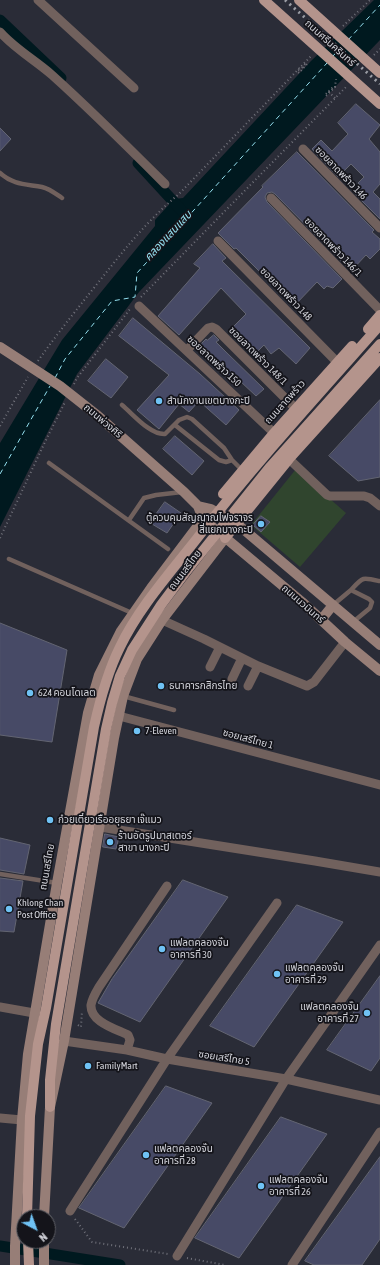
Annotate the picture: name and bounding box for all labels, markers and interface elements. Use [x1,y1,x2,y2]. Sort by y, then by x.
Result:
street label: ถนนศรีนครินทร์ [302,17,358,69]
street label: ซอยลาดพร้าว 146 [313,144,369,202]
water label: คลองแสนแสบ [142,208,194,264]
street label: ซอยลาดพร้าว 146/1 [302,215,364,279]
street label: ซอยลาดพร้าว 148 [258,265,314,323]
street label: ซอยลาดพร้าว 148/1 [226,324,290,388]
street label: ซอยลาดพร้าว 150 [185,333,243,389]
street label: ถนนลาดพร้าว [262,378,308,426]
place label: สำนักงานเขตบางกะปิ [167,395,250,407]
marker: สำนักงานเขตบางกะปิ [154,396,164,406]
street label: ถนนพ่วงศิริ [81,401,125,441]
place label: ตู้ควบคุมสัญญาณไฟจราจร สี่แยกบางกะปิ [146,512,253,536]
marker: ตู้ควบคุมสัญญาณไฟจราจร สี่แยกบางกะปิ [256,519,266,529]
street label: ถนนเสรีไทย [166,548,204,592]
street label: ถนนนวมินทร์ [279,582,327,626]
place label: ธนาคารกสิกรไทย [169,680,237,692]
marker: ธนาคารกสิกรไทย [156,681,166,691]
place label: 624 คอนโดเลต [38,687,96,699]
marker: 624 คอนโดเลต [25,688,35,698]
place label: 7-Eleven [145,725,177,737]
marker: 7-Eleven [132,726,142,736]
street label: ซอยเสรีไทย 1 [221,726,275,752]
place label: ก๋วยเตี๋ยวเรืออยุธยา เจ๊แมว [58,814,162,826]
marker: ก๋วยเตี๋ยวเรืออยุธยา เจ๊แมว [45,815,55,825]
place label: ร้านอัดรูปมาสเตอร์ สาขา บางกะปิ [118,830,192,854]
marker: ร้านอัดรูปมาสเตอร์ สาขา บางกะปิ [105,837,115,847]
street label: ถนนเสรีไทย [37,843,57,891]
place label: Khlong Chan Post Office [17,897,63,920]
marker: Khlong Chan Post Office [4,904,14,914]
place label: แฟลตคลองจั่น อาคารที่ 30 [170,937,229,960]
marker: แฟลตคลองจั่น อาคารที่ 30 [157,944,167,954]
place label: แฟลตคลองจั่น อาคารที่ 29 [285,962,344,986]
marker: แฟลตคลองจั่น อาคารที่ 29 [272,969,282,979]
place label: แฟลตคลองจั่น อาคารที่ 27 [300,1001,359,1024]
marker: แฟลตคลองจั่น อาคารที่ 27 [362,1008,372,1018]
street label: ซอยเสรีไทย 5 [197,1048,251,1068]
place label: FamilyMart [96,1060,138,1072]
marker: FamilyMart [83,1061,93,1071]
place label: แฟลตคลองจั่น อาคารที่ 28 [154,1143,213,1166]
marker: แฟลตคลองจั่น อาคารที่ 28 [141,1150,151,1160]
place label: แฟลตคลองจั่น อาคารที่ 26 [269,1174,328,1198]
marker: แฟลตคลองจั่น อาคารที่ 26 [256,1181,266,1191]
north arrow [16,1209,56,1249]
text: N [37,1231,50,1244]

